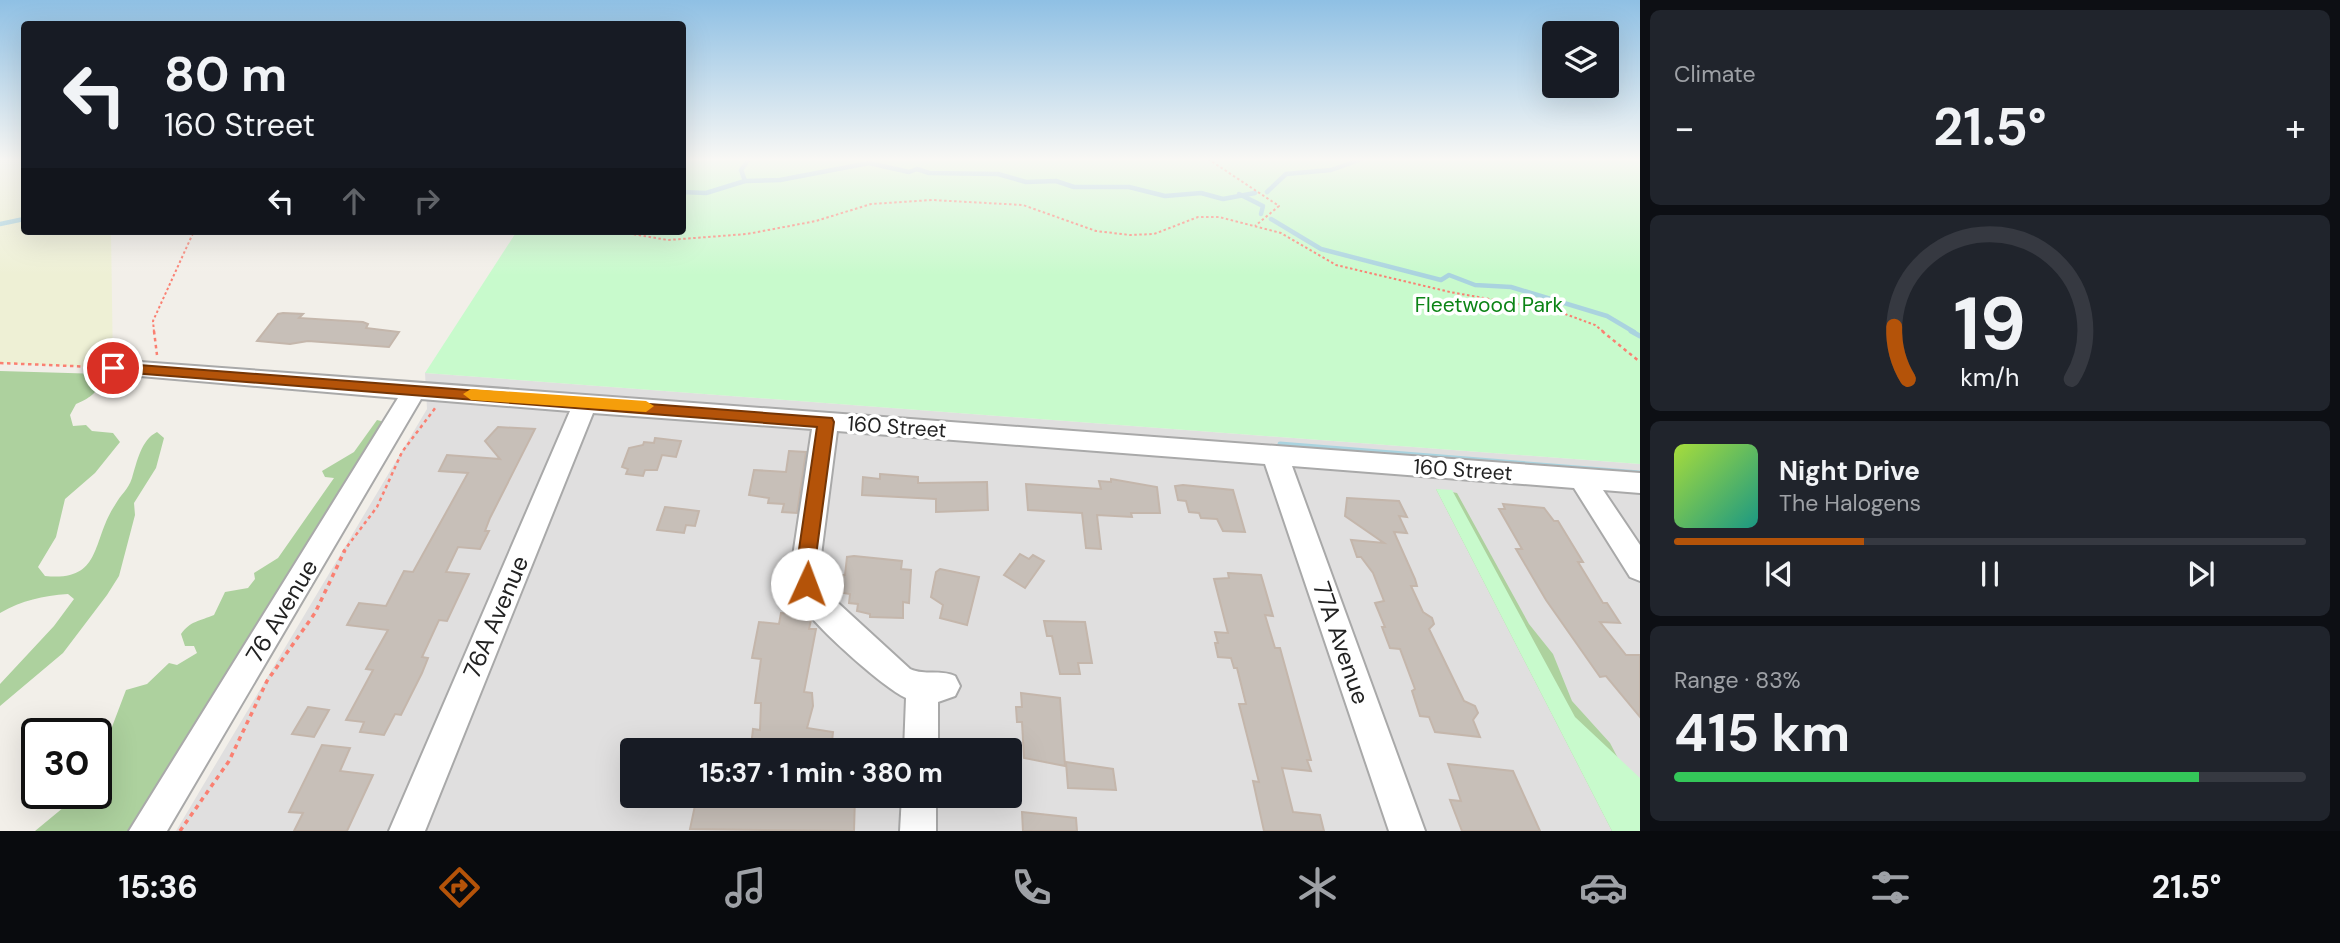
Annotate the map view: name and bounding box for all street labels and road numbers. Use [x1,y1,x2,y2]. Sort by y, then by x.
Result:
street label: 160 Street [847,410,947,444]
street label: 160 Street [1413,453,1513,487]
street label: 76A Avenue [456,551,535,683]
street label: 76 Avenue [239,553,325,668]
street label: 77A Avenue [1306,578,1377,708]

